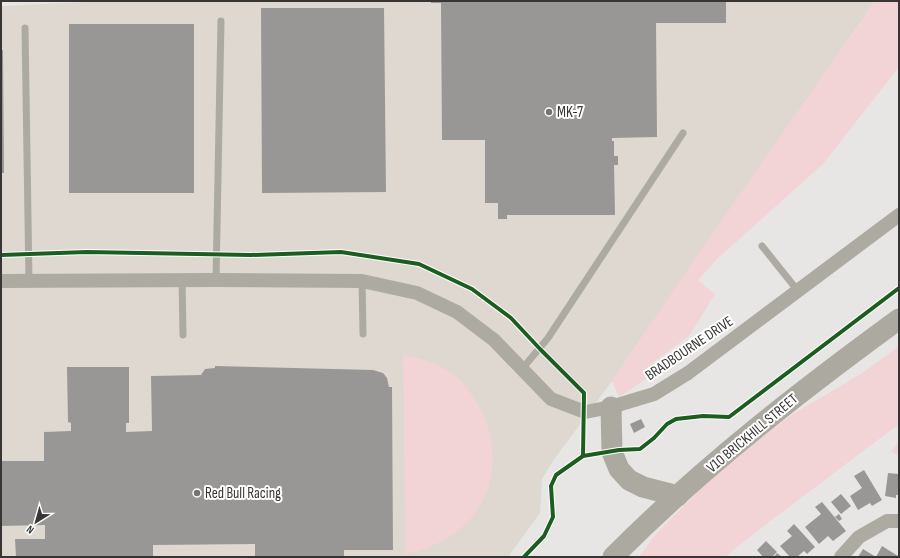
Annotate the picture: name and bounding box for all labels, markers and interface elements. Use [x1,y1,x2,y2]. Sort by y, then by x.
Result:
place label: MK-7 [557,103,583,122]
marker: MK-7 [544,107,554,117]
street label: BRADBOURNE DRIVE [642,312,737,385]
street label: V10 BRICKHILL STREET [703,390,802,477]
place label: Red Bull Racing [205,484,281,503]
marker: Red Bull Racing [192,488,202,498]
north arrow [16,502,56,542]
text: N [24,523,37,537]

